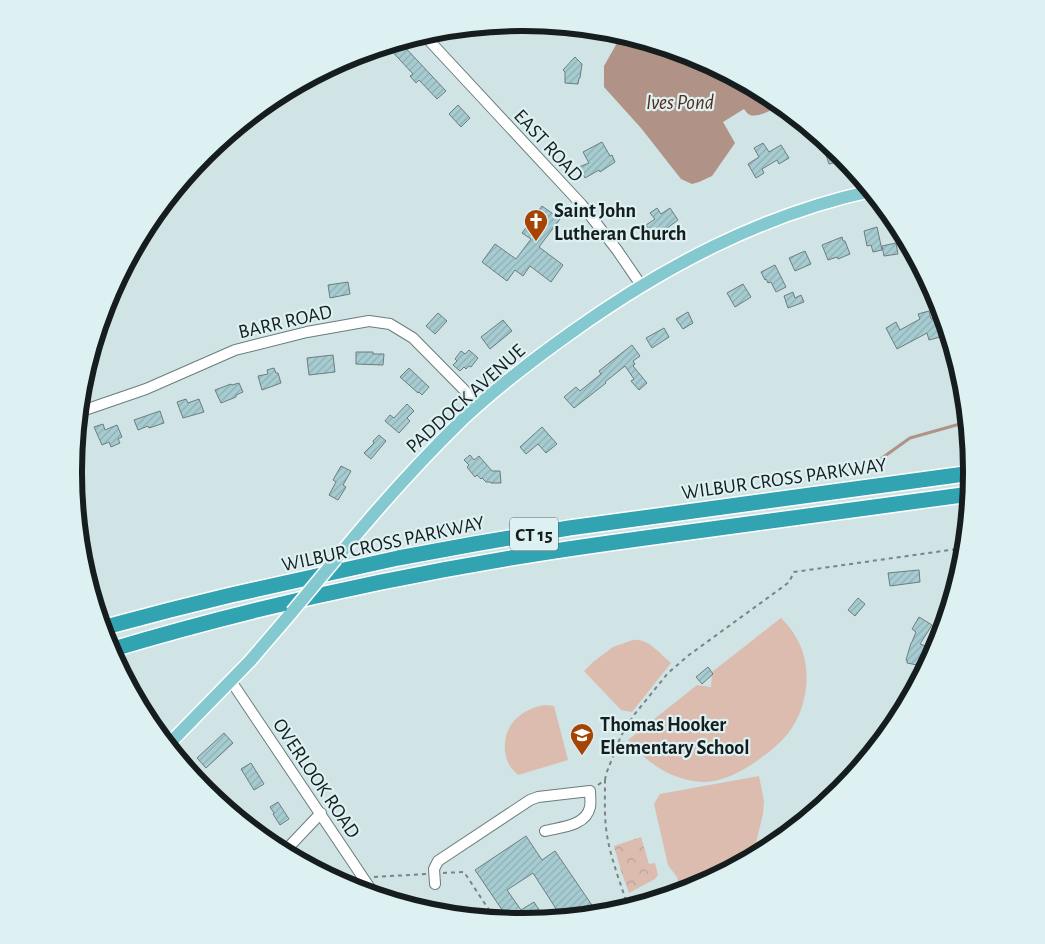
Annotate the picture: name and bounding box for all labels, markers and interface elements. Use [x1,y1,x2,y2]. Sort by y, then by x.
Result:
water label: Ives Pond [646,92,714,113]
street label: EAST ROAD [510,105,587,186]
place label: Saint John Lutheran Church [554,201,686,244]
church icon: Saint John Lutheran Church [523,208,549,242]
street label: BARR ROAD [236,301,334,342]
street label: PADDOCK AVENUE [402,340,529,457]
street label: WILBUR CROSS PARKWAY [680,455,888,503]
street label: WILBUR CROSS PARKWAY [280,513,487,575]
road number: CT 15 [510,518,558,550]
street label: OVERLOOK ROAD [269,715,363,842]
place label: Thomas Hooker Elementary School [600,715,749,758]
school or university icon: Thomas Hooker Elementary School [569,722,595,756]

